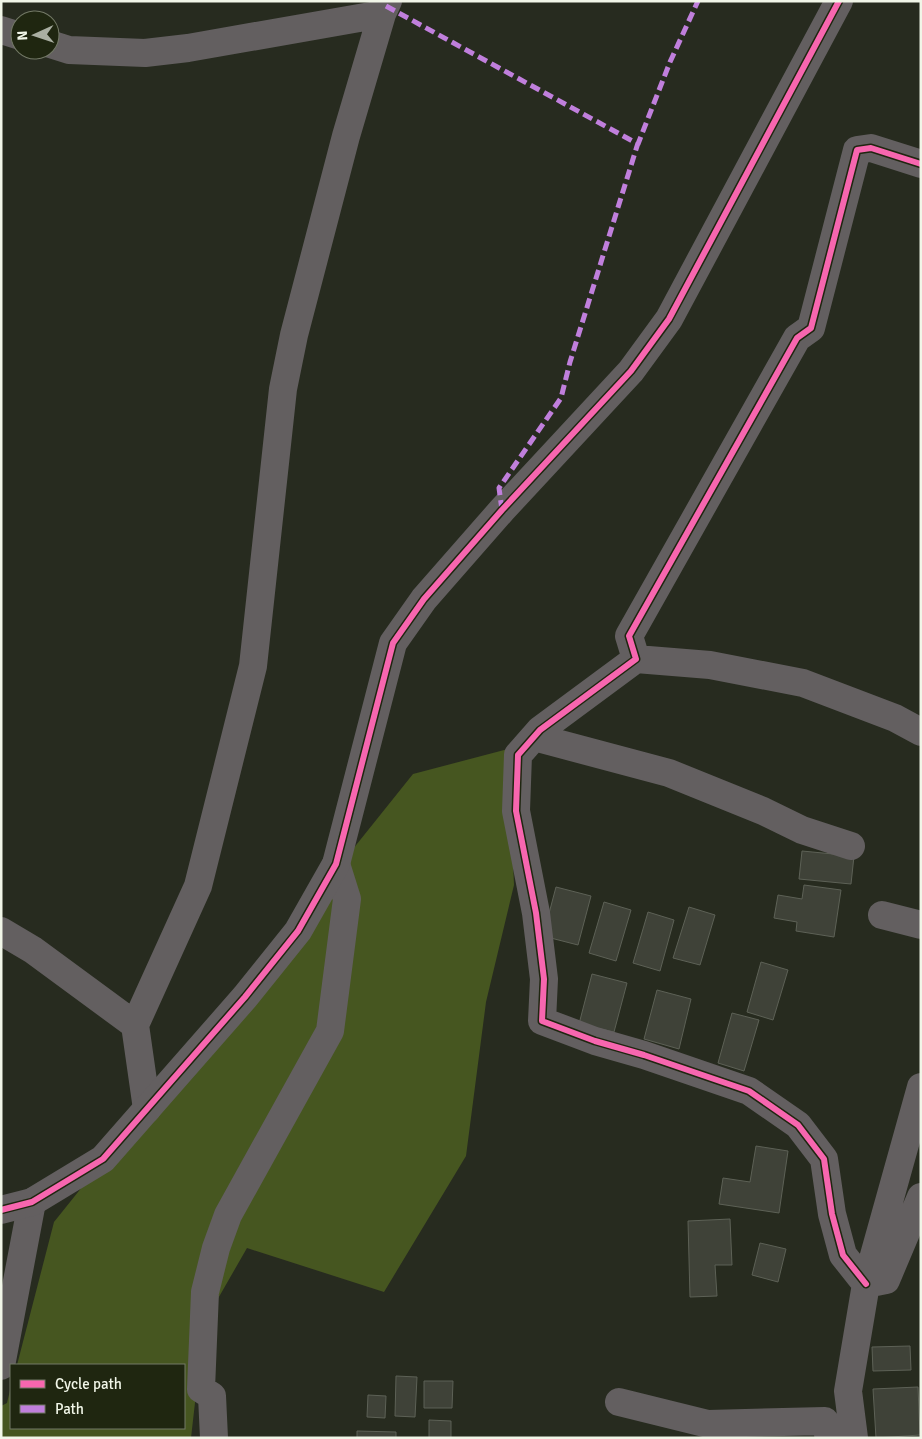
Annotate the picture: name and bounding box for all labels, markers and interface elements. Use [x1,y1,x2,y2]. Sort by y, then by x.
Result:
north arrow [10,10,60,60]
text: N [14,30,31,41]
legend [10,1364,185,1429]
text: Cycle path [55,1375,122,1393]
text: Path [55,1400,84,1418]

